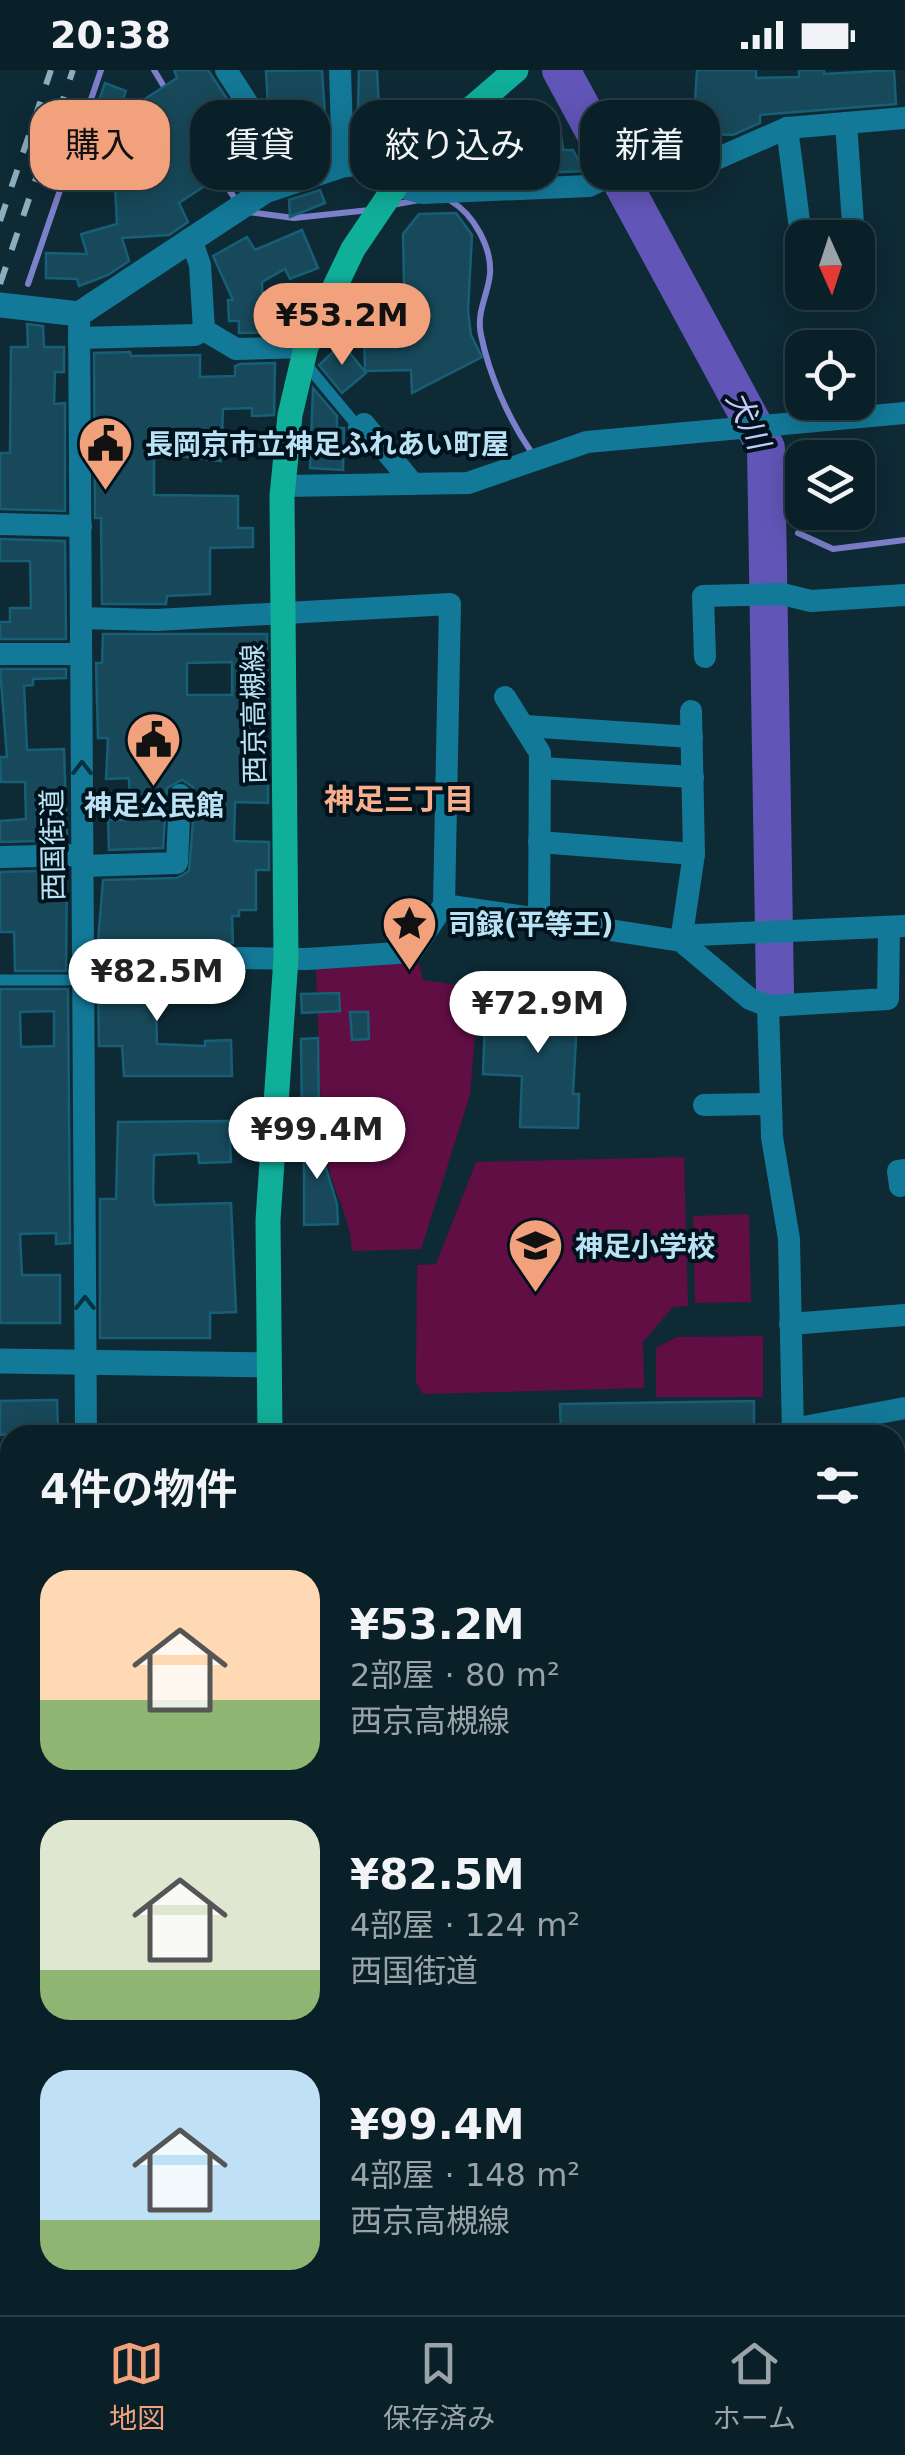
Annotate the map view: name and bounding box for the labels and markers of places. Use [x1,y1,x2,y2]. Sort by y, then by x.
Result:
pin: ¥53.2M [261,283,423,368]
public building icon: 長岡京市立神足ふれあい町屋 [76,414,136,493]
place label: 長岡京市立神足ふれあい町屋 [145,428,509,461]
public building icon: 神足公民館 [124,709,184,788]
place label: 神足公民館 [84,789,224,822]
place icon: 司録(平等王) [379,894,439,973]
place label: 司録(平等王) [448,908,614,941]
pin: ¥82.5M [76,939,238,1024]
pin: ¥72.9M [457,971,619,1056]
pin: ¥99.4M [236,1097,398,1182]
school or university icon: 神足小学校 [506,1216,566,1295]
place label: 神足小学校 [575,1230,715,1263]

